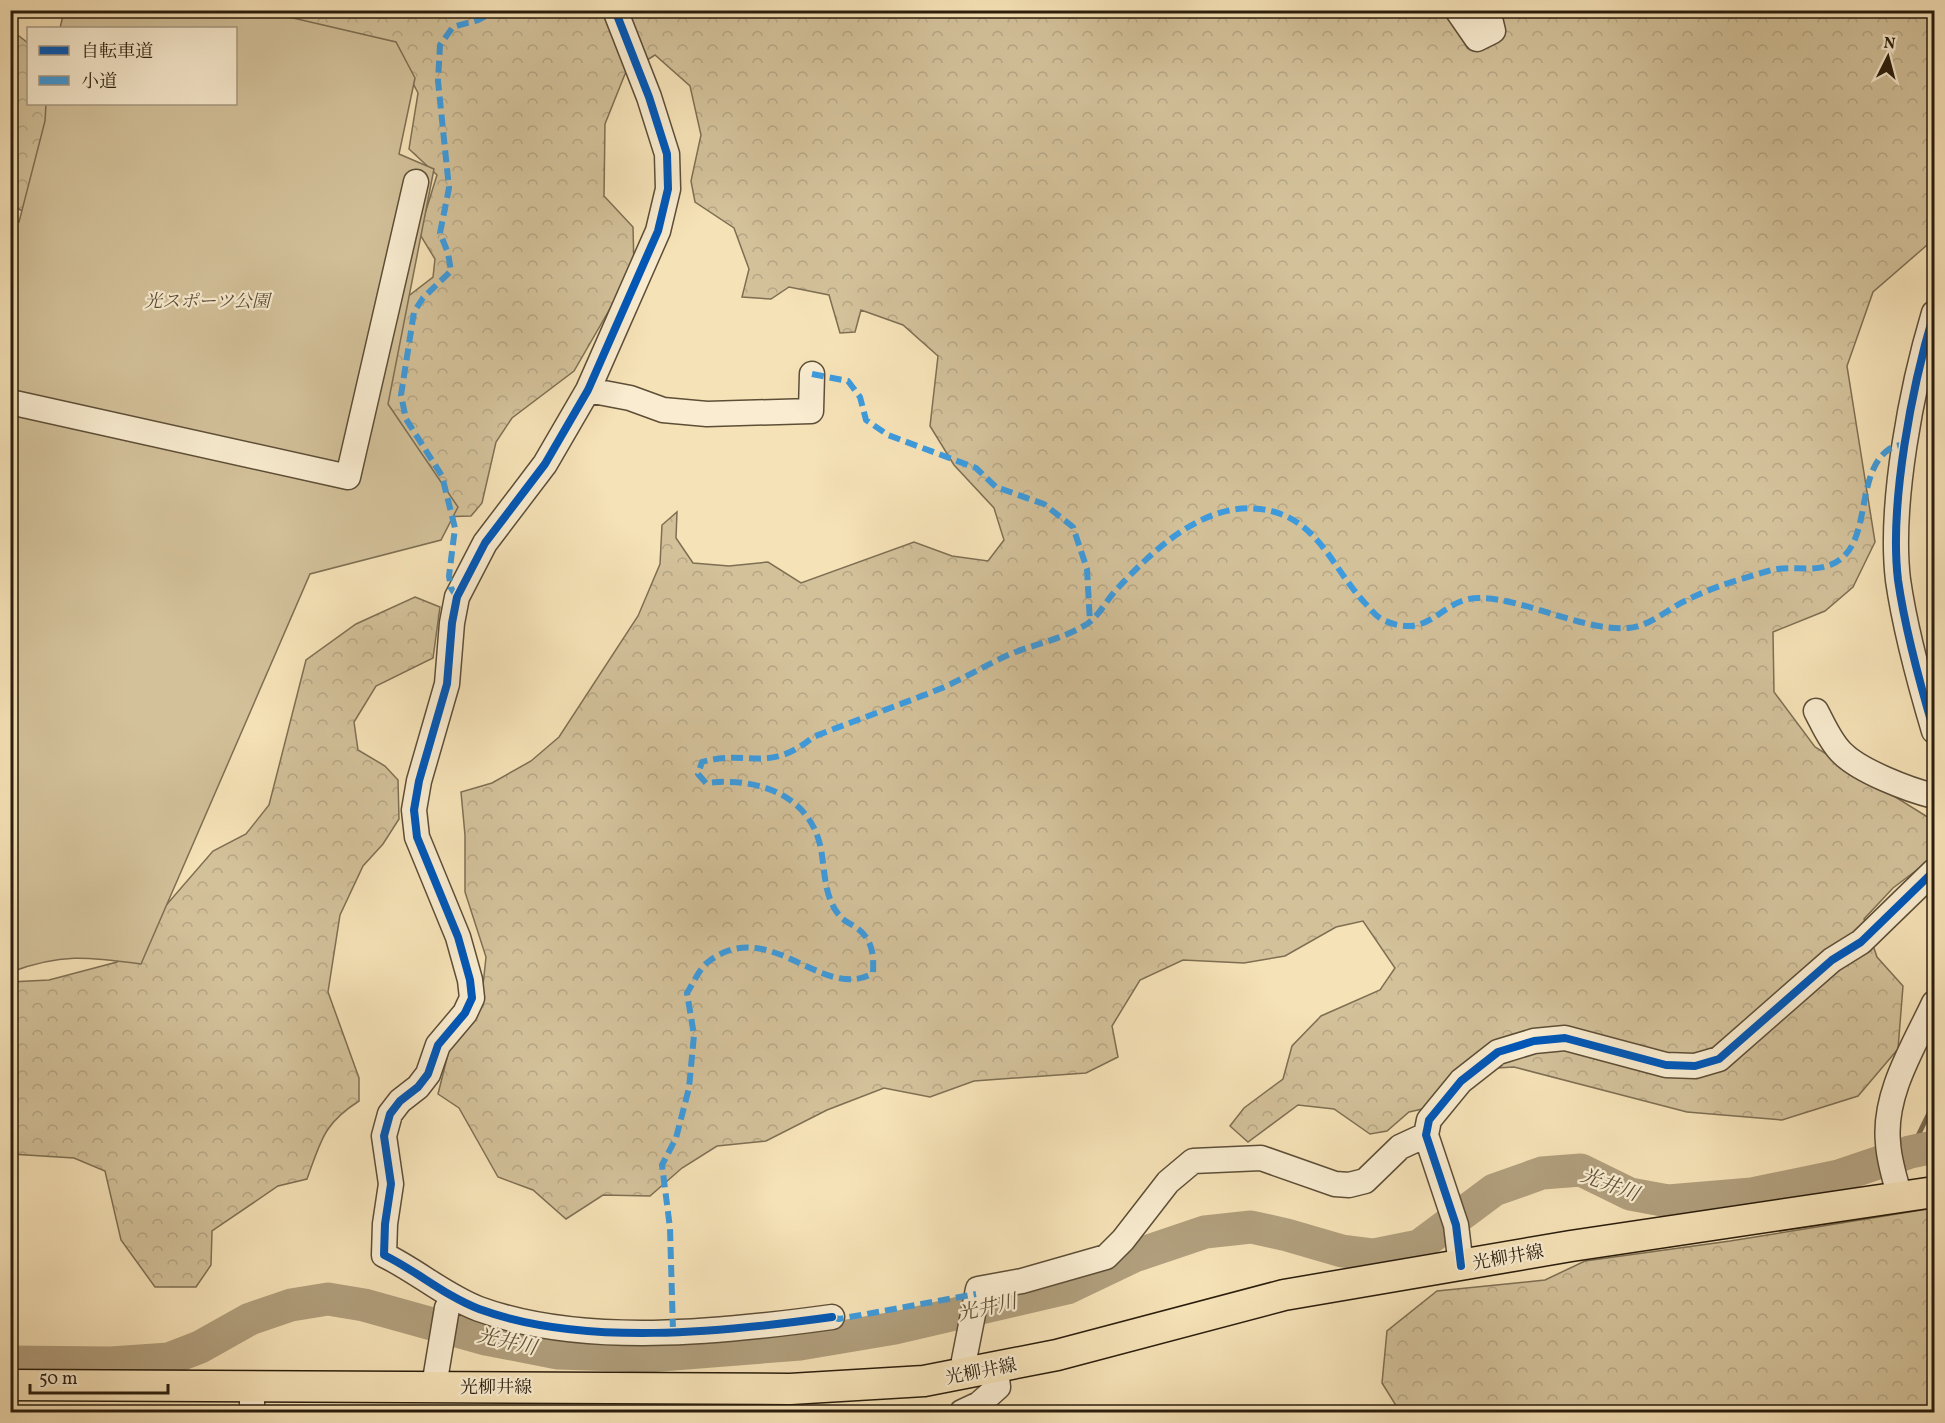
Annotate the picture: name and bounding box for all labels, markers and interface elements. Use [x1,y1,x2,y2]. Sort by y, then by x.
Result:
legend [27,27,237,105]
north arrow [1858,27,1918,87]
text: N [1882,33,1897,56]
text: 自転車道 [81,40,153,65]
text: 小道 [81,70,117,95]
park label: 光スポーツ公園 [144,290,273,315]
water label: 光井川 [1576,1162,1644,1210]
street label: 光柳井線 [1471,1240,1546,1277]
water label: 光井川 [955,1288,1022,1329]
water label: 光井川 [474,1323,541,1364]
street label: 光柳井線 [944,1353,1019,1392]
scale bar [30,1357,168,1395]
text: 50 m [39,1367,78,1392]
street label: 光柳井線 [460,1376,532,1401]

